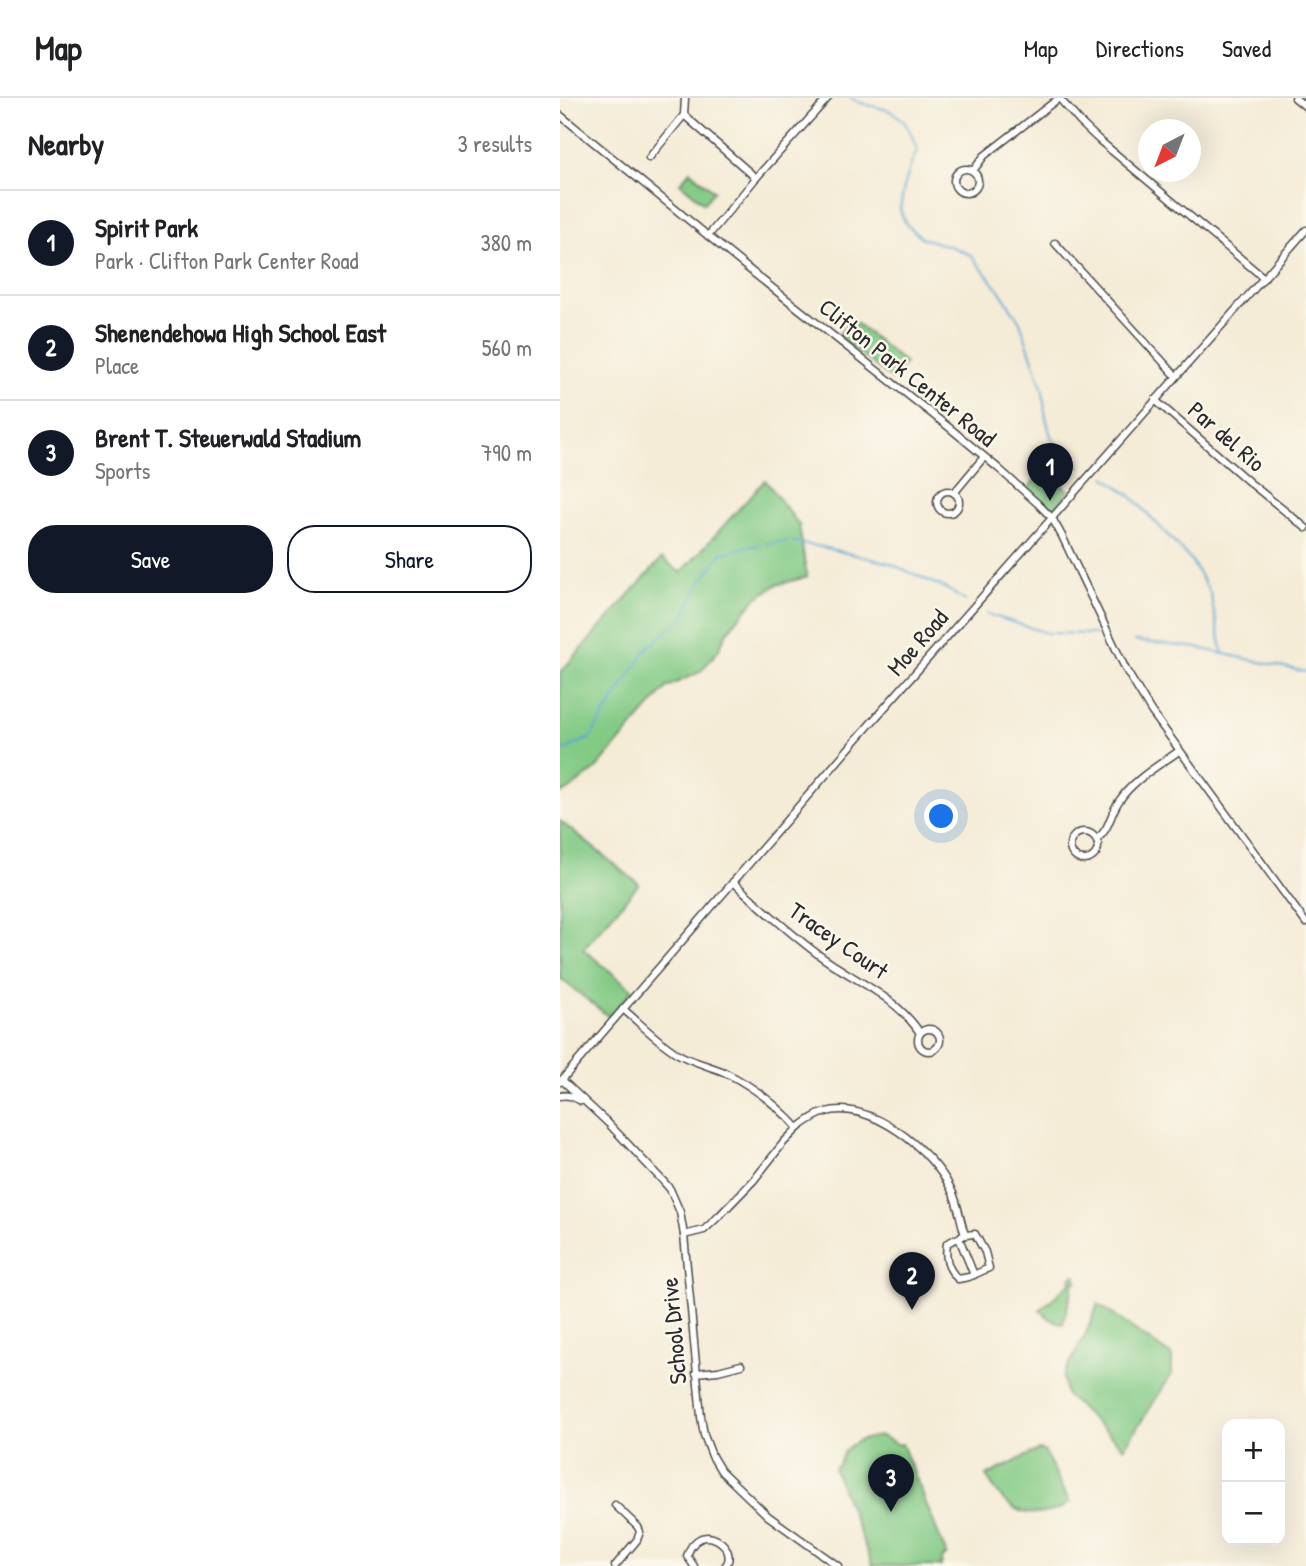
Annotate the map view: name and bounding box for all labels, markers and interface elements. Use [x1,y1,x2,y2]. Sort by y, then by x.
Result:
text: Map [35,26,82,70]
text: Map [1024,32,1058,64]
text: Directions [1096,32,1184,64]
text: Saved [1222,32,1271,64]
north arrow [1138,119,1201,182]
text: Nearby [28,124,104,164]
text: 3 results [457,128,532,159]
text: Spirit Park [95,210,198,245]
text: 1 [47,227,55,258]
text: 380 m [481,227,532,258]
text: Park · Clifton Park Center Road [95,245,359,276]
street label: Clifton Park Center Road [813,291,1003,453]
text: Shenendehowa High School East [95,315,386,350]
text: 2 [46,332,56,363]
text: 560 m [482,332,532,363]
text: Place [95,350,139,381]
street label: Par del Rio [1182,394,1273,479]
text: Brent T. Steuerwald Stadium [95,420,361,455]
text: 3 [46,437,56,468]
text: 790 m [481,437,532,468]
pin: 1 [1027,443,1073,501]
text: Sports [95,455,150,486]
button: Save [28,525,273,593]
button: Share [287,525,532,593]
street label: Moe Road [879,602,955,682]
your location [924,799,958,833]
street label: Tracey Court [783,894,896,986]
pin: 2 [889,1252,935,1310]
street label: School Drive [652,1276,694,1386]
map controls [1222,1419,1285,1545]
button: + [1222,1419,1285,1482]
pin: 3 [868,1454,914,1512]
button: − [1222,1482,1285,1545]

